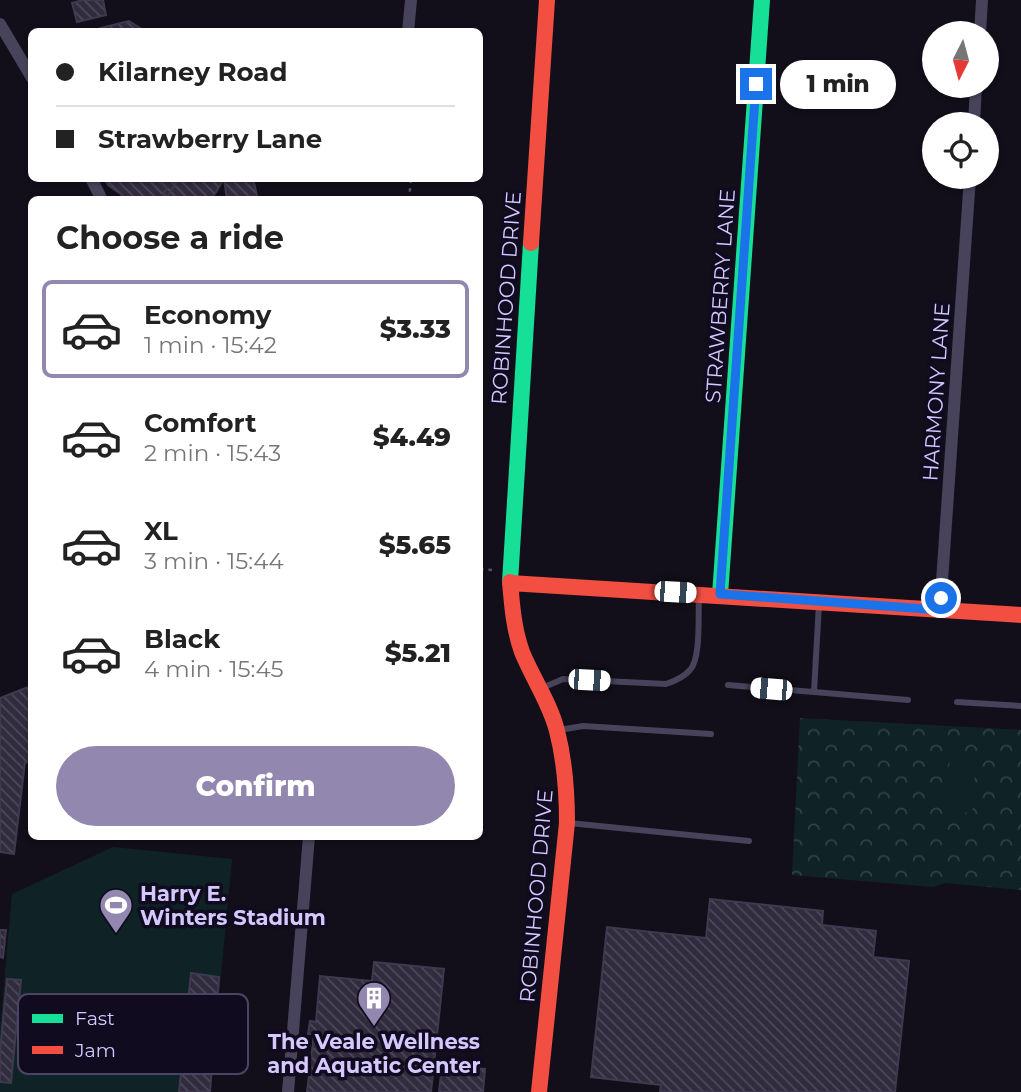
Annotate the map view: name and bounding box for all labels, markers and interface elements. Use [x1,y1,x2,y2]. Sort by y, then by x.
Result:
north arrow [922,21,999,98]
map controls [922,21,999,189]
text: Kilarney Road [98,56,287,88]
callout: 1 min [780,60,896,108]
route end [740,68,772,100]
text: 1 min [806,70,870,98]
button: locate [922,112,999,189]
text: Strawberry Lane [98,123,322,155]
street label: STRAWBERRY LANE [700,188,740,404]
street label: ROBINHOOD DRIVE [486,190,526,406]
text: Choose a ride [56,218,284,257]
icon: car [60,298,123,361]
text: Economy [144,299,271,331]
street label: HARMONY LANE [917,302,955,482]
text: $3.33 [380,313,451,345]
text: 1 min · 15:42 [144,331,277,359]
icon: car [60,406,123,469]
text: Comfort [144,407,256,439]
text: $4.49 [373,421,451,453]
text: 2 min · 15:43 [144,439,281,467]
icon: car [60,514,123,577]
text: XL [144,515,178,547]
text: $5.65 [379,529,451,561]
text: 3 min · 15:44 [144,547,284,575]
car [654,580,697,604]
route start [925,582,957,614]
icon: car [60,622,123,685]
text: Black [144,623,220,655]
text: $5.21 [385,637,451,669]
text: 4 min · 15:45 [144,655,284,683]
car [568,668,611,692]
car [750,677,793,701]
button: Confirm [56,746,455,826]
street label: ROBINHOOD DRIVE [514,788,558,1004]
place label: Harry E. Winters Stadium [140,881,326,930]
sports icon: Harry E. Winters Stadium [97,886,135,935]
building icon: The Veale Wellness and Aquatic Center [355,979,393,1028]
legend [18,994,248,1074]
text: Fast [75,1007,115,1030]
place label: The Veale Wellness and Aquatic Center [267,1029,481,1078]
text: Jam [74,1039,116,1062]

